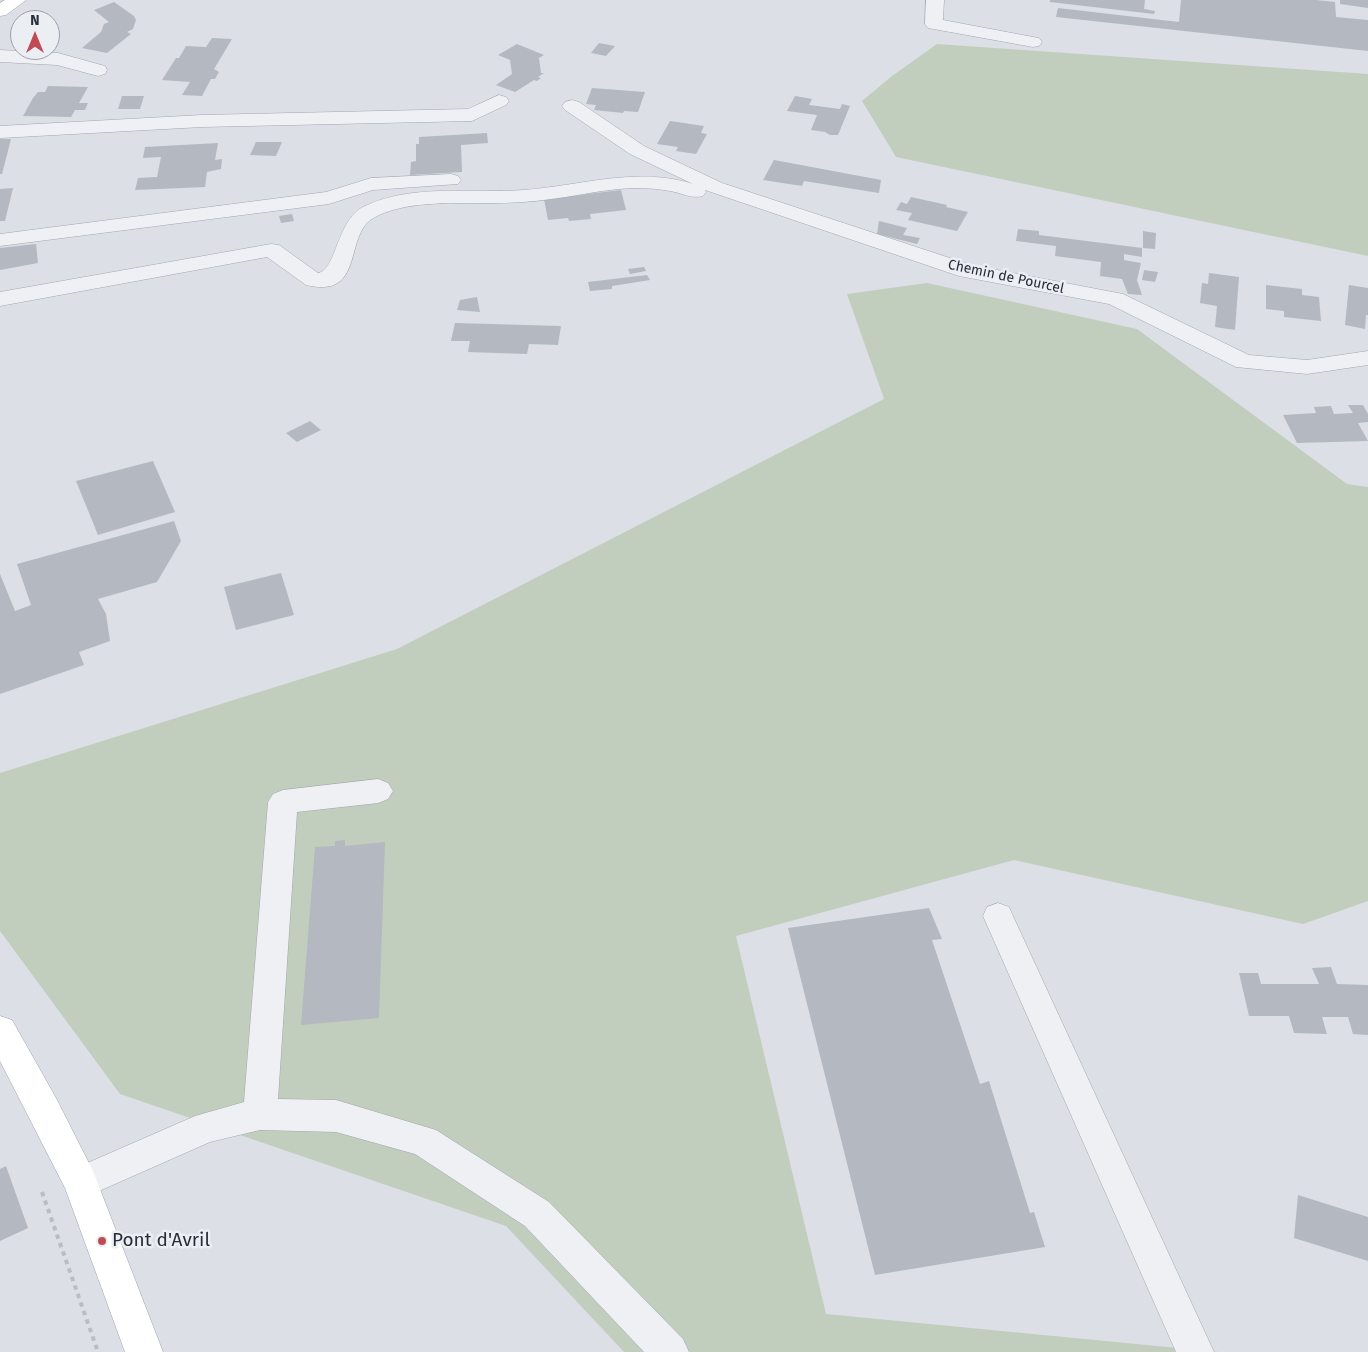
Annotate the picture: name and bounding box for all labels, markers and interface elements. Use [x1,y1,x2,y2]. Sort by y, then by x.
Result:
north arrow [10,10,60,60]
text: N [30,12,40,29]
street label: Chemin de Pourcel [946,256,1066,298]
place label: Pont d'Avril [112,1230,210,1252]
marker: Pont d'Avril [96,1235,108,1247]

